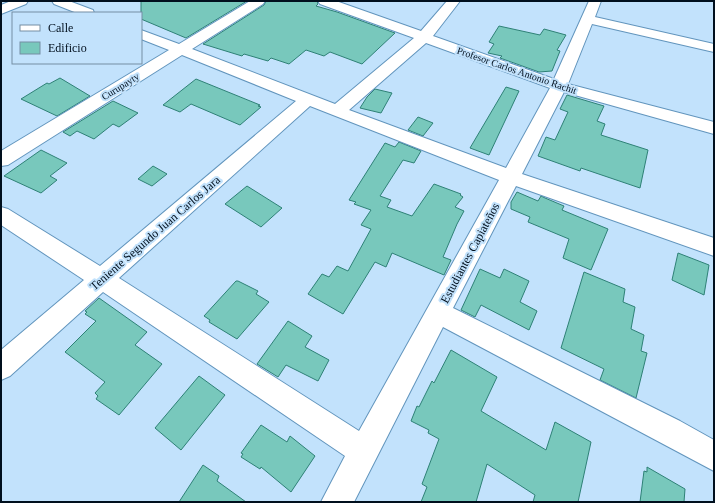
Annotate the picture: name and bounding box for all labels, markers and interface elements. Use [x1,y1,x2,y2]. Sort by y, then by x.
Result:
legend [12,12,142,64]
text: Calle [48,21,73,35]
text: Edificio [48,41,87,55]
street label: Profesor Carlos Antonio Rachit [456,45,578,96]
street label: Curupayty [99,71,141,102]
street label: Teniente Segundo Juan Carlos Jara [87,172,223,293]
street label: Estudiantes Capiateños [438,200,503,306]

